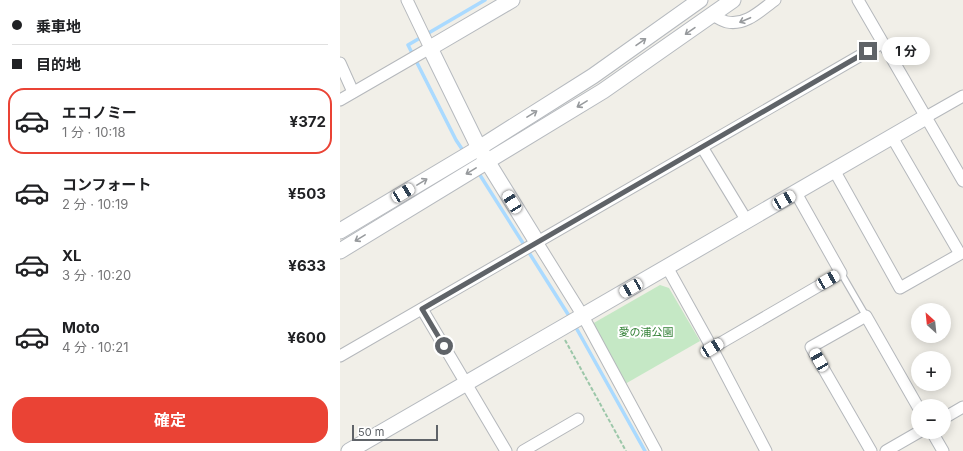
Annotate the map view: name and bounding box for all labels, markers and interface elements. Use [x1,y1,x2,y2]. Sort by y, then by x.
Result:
one-way arrow [740,16,752,24]
text: 乗車地 [36,17,81,36]
one-way arrow [685,27,696,35]
callout: 1 分 [882,37,930,65]
one-way arrow [635,38,646,46]
route end [859,42,877,60]
text: 1 分 [895,43,917,59]
text: 目的地 [36,55,81,74]
one-way arrow [576,100,588,108]
icon: car [14,103,50,139]
text: エコノミー [62,103,137,122]
one-way arrow [526,110,537,118]
text: ¥372 [290,112,326,131]
text: 1 分 · 10:18 [62,124,126,140]
one-way arrow [466,167,477,175]
icon: car [14,175,50,211]
text: コンフォート [62,175,152,194]
one-way arrow [416,178,427,186]
car [390,182,416,204]
text: ¥503 [288,184,326,203]
car [501,189,523,215]
car [771,189,797,211]
text: 2 分 · 10:19 [62,196,128,212]
one-way arrow [354,235,366,243]
text: XL [62,246,82,265]
icon: car [14,247,50,283]
text: ¥633 [288,256,326,275]
text: 3 分 · 10:20 [62,267,131,283]
car [815,269,841,291]
car [618,277,644,299]
north arrow [911,303,951,343]
map controls [911,303,951,439]
text: Moto [62,318,100,337]
icon: car [14,319,50,355]
park label: 愛の浦公園 [619,325,674,339]
text: ¥600 [287,328,326,347]
route start [435,337,453,355]
car [699,337,725,359]
text: 4 分 · 10:21 [62,339,129,355]
car [808,347,830,373]
button: + [911,351,951,391]
button: 確定 [12,397,328,443]
button: − [911,399,951,439]
scale bar [352,423,438,442]
text: 50 m [358,425,384,439]

